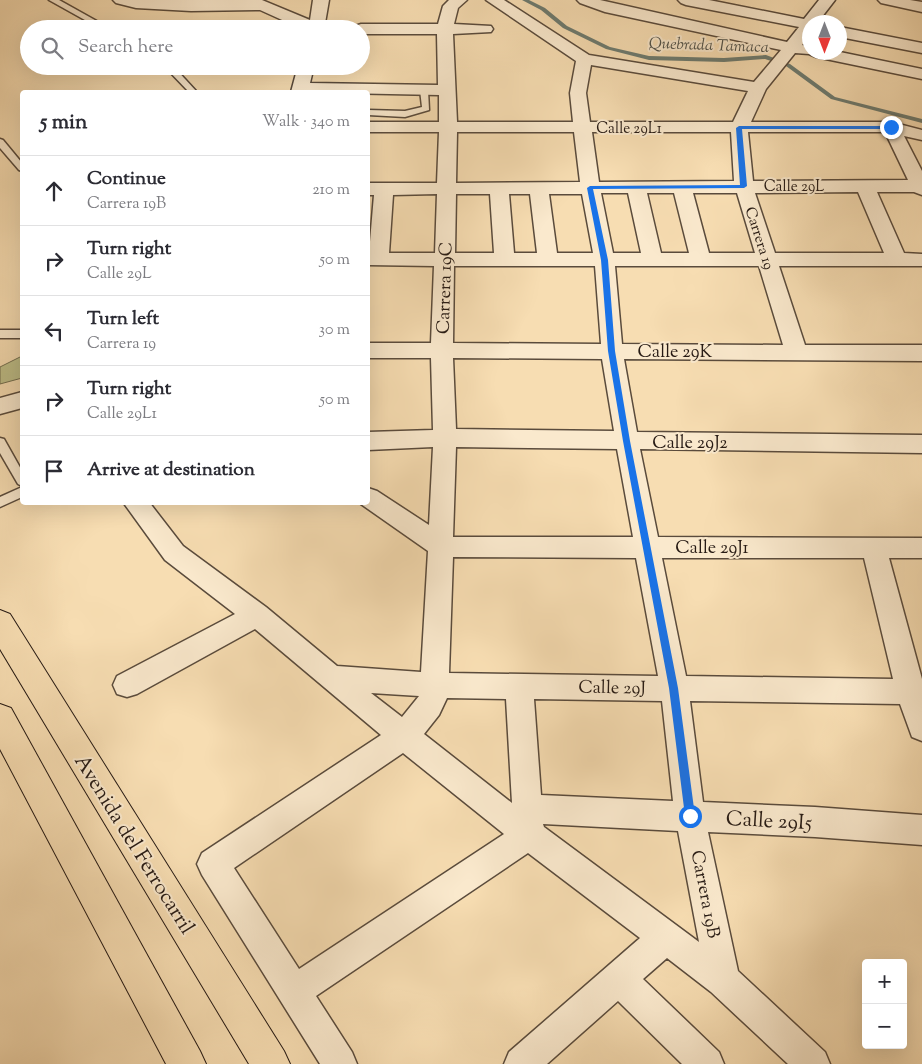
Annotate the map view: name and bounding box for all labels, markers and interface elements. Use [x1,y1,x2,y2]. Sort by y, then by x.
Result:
north arrow [802,15,847,60]
search box [20,20,370,75]
water label: Quebrada Tamaca [649,33,769,60]
icon: search [38,34,66,62]
text: Search here [78,34,173,61]
text: 5 min [40,108,87,138]
text: Walk · 340 m [262,111,350,134]
route end [880,116,903,139]
street label: Calle 29L1 [596,119,662,140]
text: Continue [87,166,166,193]
icon: ahead [40,177,68,205]
street label: Calle 29L [764,177,824,198]
text: 210 m [312,179,350,202]
text: Carrera 19B [87,193,166,216]
street label: Carrera 19 [739,204,779,273]
text: Turn right [87,236,171,263]
street label: Carrera 19C [431,241,461,335]
icon: right [40,247,68,275]
text: 50 m [319,249,350,272]
text: Calle 29L [87,263,152,286]
text: Turn left [87,306,159,333]
icon: left [40,317,68,345]
text: 30 m [319,319,350,342]
text: Carrera 19 [87,333,156,356]
street label: Calle 29K [638,340,712,366]
text: Turn right [87,376,171,403]
icon: right [40,387,68,415]
text: 50 m [319,389,350,412]
text: Calle 29L1 [87,403,157,426]
street label: Calle 29J2 [652,431,728,457]
icon: arrive [40,457,68,485]
text: Arrive at destination [87,457,255,484]
street label: Calle 29J1 [675,536,749,562]
street label: Calle 29J [578,675,646,703]
street label: Avenida del Ferrocarril [66,749,201,941]
route start [679,805,702,828]
street label: Calle 29I5 [725,805,813,839]
street label: Carrera 19B [683,848,725,941]
map controls [862,959,907,1049]
button: + [862,959,907,1004]
button: − [862,1004,907,1049]

